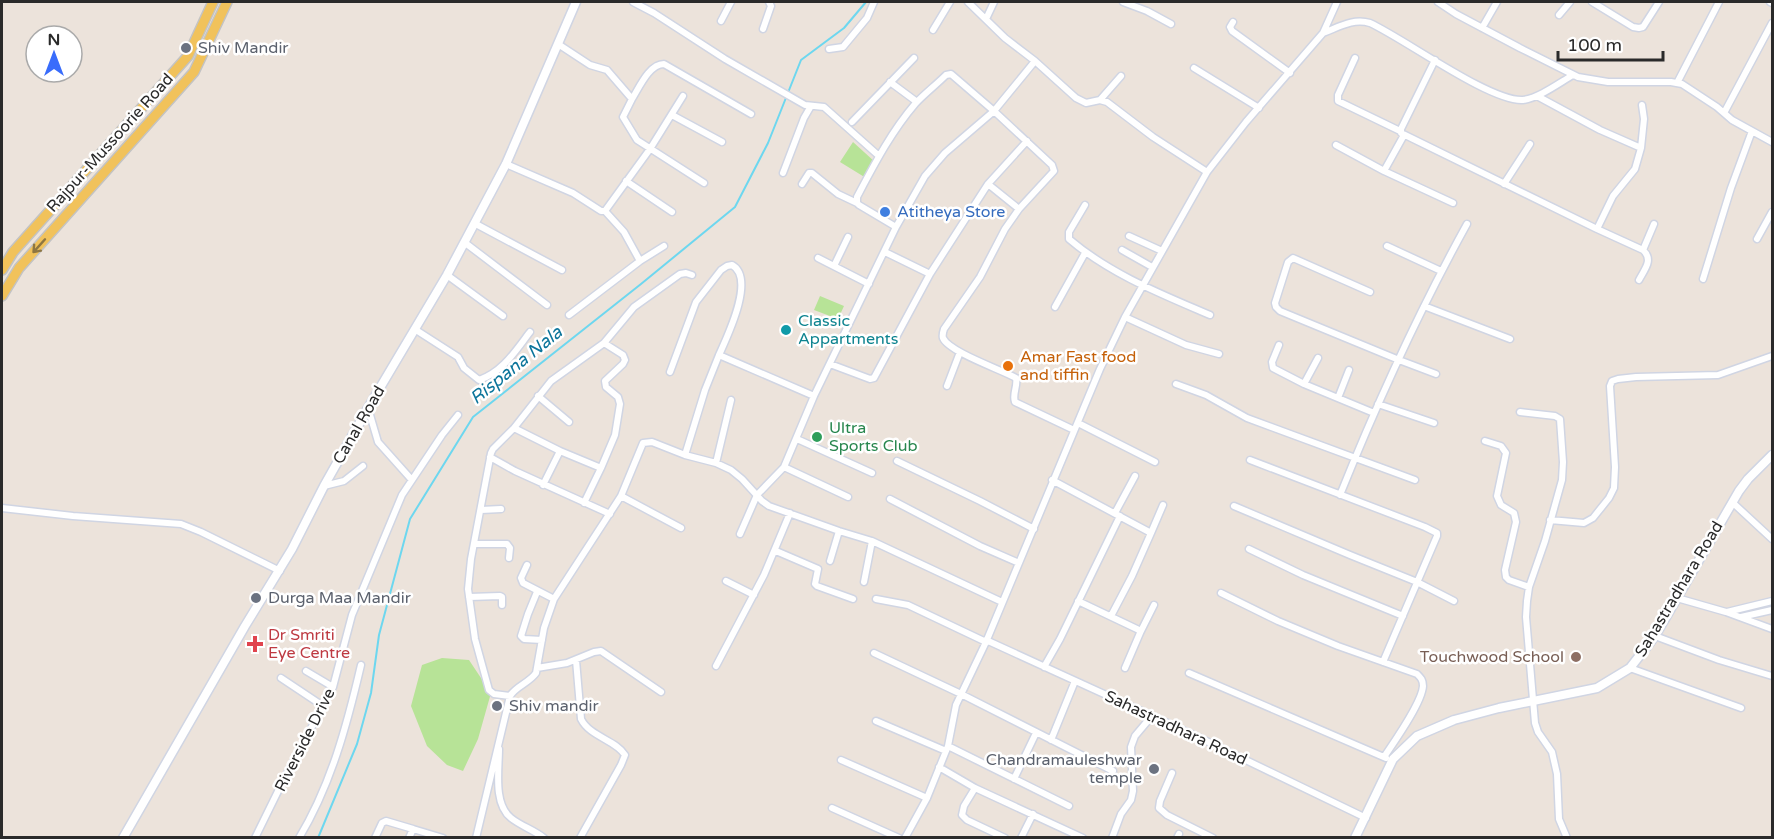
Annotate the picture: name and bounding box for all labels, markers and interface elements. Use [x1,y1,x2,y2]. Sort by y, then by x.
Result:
north arrow [24,24,84,84]
scale bar [1558,24,1663,62]
text: N [48,30,60,50]
text: 100 m [1567,34,1622,56]
place label: Shiv Mandir [198,38,289,58]
marker: Shiv Mandir [179,41,193,55]
street label: Rajpur-Mussoorie Road [42,69,178,217]
place label: Atitheya Store [897,202,1005,222]
marker: Atitheya Store [878,205,892,219]
one-way arrow [32,238,46,253]
place label: Classic Appartments [798,311,898,349]
water label: Rispana Nala [465,321,567,409]
marker: Classic Appartments [779,323,793,337]
place label: Amar Fast food and tiffin [1020,347,1136,385]
marker: Amar Fast food and tiffin [1001,359,1015,373]
street label: Canal Road [329,382,389,468]
place label: Ultra Sports Club [829,418,918,456]
marker: Ultra Sports Club [810,430,824,444]
street label: Sahastradhara Road [1631,518,1727,660]
place label: Durga Maa Mandir [268,588,412,608]
marker: Durga Maa Mandir [249,591,263,605]
place label: Dr Smriti Eye Centre [268,625,350,663]
marker: Dr Smriti Eye Centre [246,635,264,653]
place label: Touchwood School [1420,647,1564,667]
marker: Touchwood School [1569,650,1583,664]
street label: Riverside Drive [270,685,340,795]
street label: Sahastradhara Road [1102,686,1250,770]
place label: Shiv mandir [509,696,600,716]
marker: Shiv mandir [490,699,504,713]
place label: Chandramauleshwar temple [986,750,1143,788]
marker: Chandramauleshwar temple [1147,762,1161,776]

